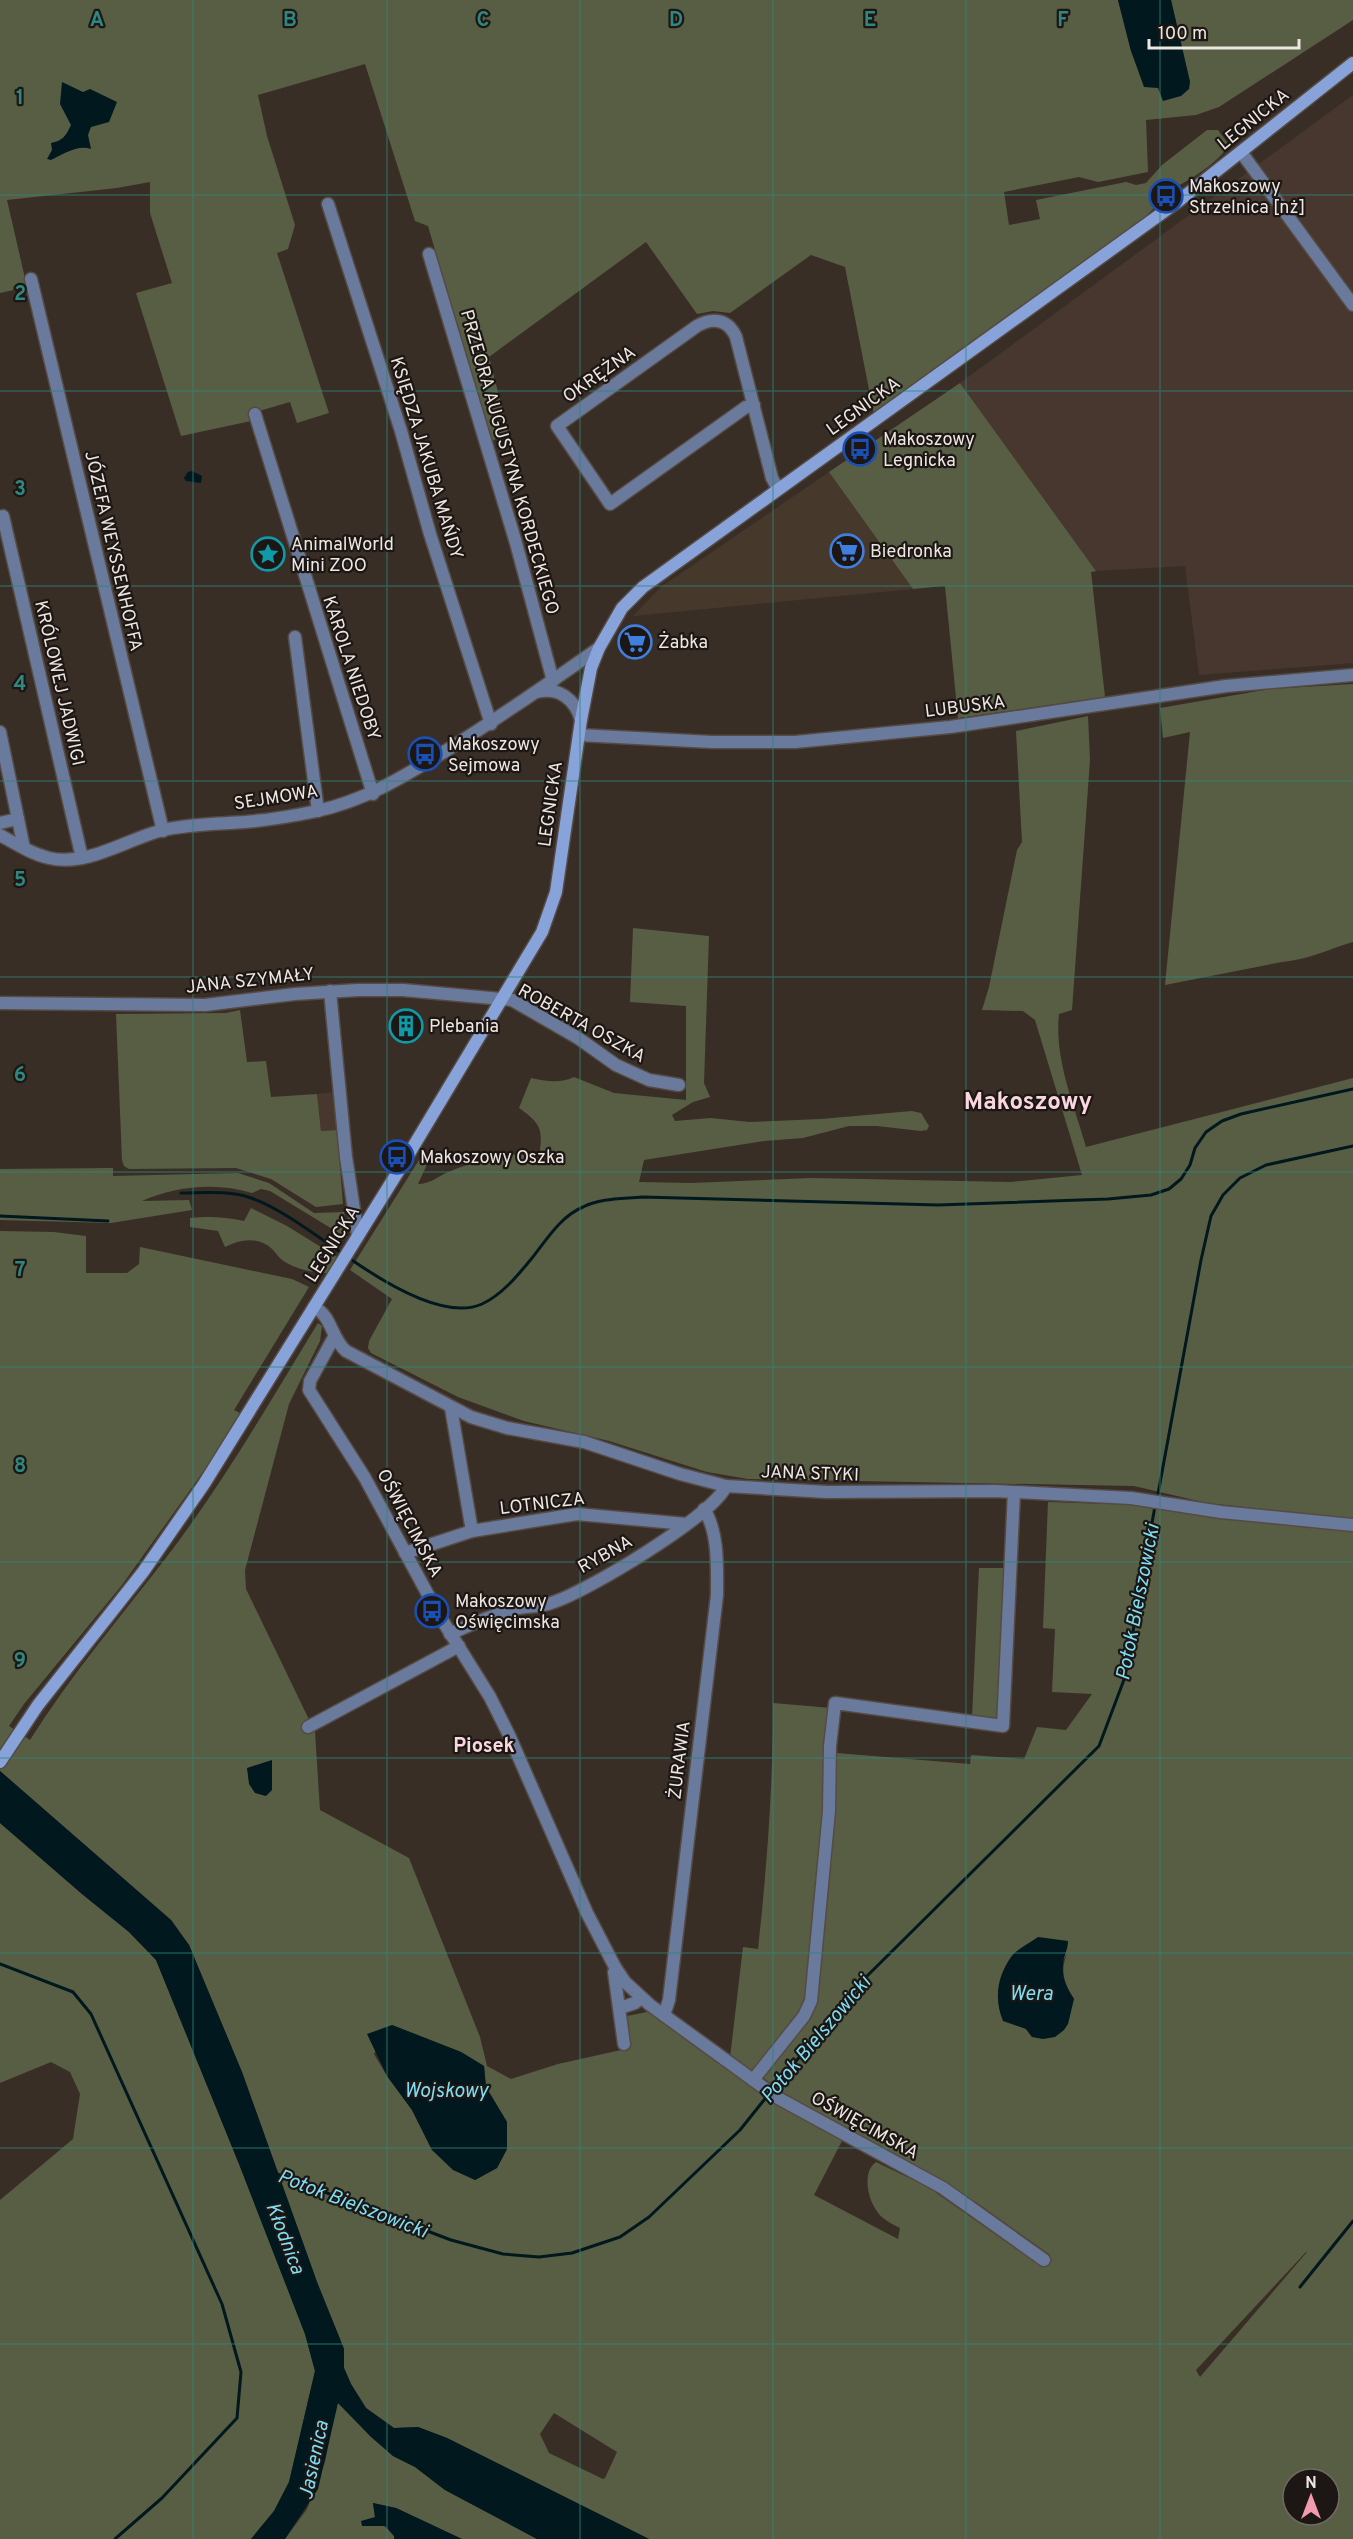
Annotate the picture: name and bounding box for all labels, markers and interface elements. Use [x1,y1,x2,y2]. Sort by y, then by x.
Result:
text: A [90,8,104,34]
text: B [283,8,297,34]
text: C [477,8,489,34]
text: D [669,8,683,34]
text: E [864,8,876,34]
text: F [1057,8,1069,34]
scale bar [1149,12,1299,50]
text: 100 m [1158,23,1207,46]
street label: LEGNICKA [1213,84,1295,156]
text: 1 [16,86,24,112]
place label: Makoszowy Strzelnica [nż] [1189,176,1305,220]
bus stop icon: Makoszowy Strzelnica [nż] [1148,178,1184,214]
text: 2 [14,282,26,308]
street label: PRZEORA AUGUSTYNA KORDECKIEGO [454,307,563,618]
street label: OKRĘŻNA [558,340,641,409]
street label: KSIĘDZA JAKUBA MAŃDY [384,354,469,562]
street label: LEGNICKA [822,373,905,442]
place label: Makoszowy Legnicka [883,429,975,473]
bus stop icon: Makoszowy Legnicka [842,431,878,467]
street label: JÓZEFA WEYSSENHOFFA [78,448,149,654]
text: 3 [14,477,26,503]
supermarket icon: Biedronka [829,533,865,569]
place label: AnimalWorld Mini ZOO [291,534,394,578]
place icon: AnimalWorld Mini ZOO [250,536,286,572]
place label: Biedronka [870,541,952,564]
street label: KAROLA NIEDOBY [316,593,385,744]
street label: KRÓLOWEJ JADWIGI [28,598,91,768]
supermarket icon: Żabka [617,624,653,660]
place label: Żabka [658,630,708,655]
text: 4 [14,672,26,698]
street label: LUBUSKA [924,691,1007,724]
place label: Makoszowy Sejmowa [448,734,540,778]
bus stop icon: Makoszowy Sejmowa [407,736,443,772]
street label: LEGNICKA [534,760,569,848]
street label: SEJMOWA [233,780,320,816]
text: 5 [14,868,26,894]
street label: JANA SZYMAŁY [185,963,315,1000]
street label: ROBERTA OSZKA [513,980,649,1069]
building icon: Plebania [388,1008,424,1044]
place label: Plebania [429,1016,499,1039]
text: 6 [14,1063,26,1089]
district label: Makoszowy [964,1088,1092,1118]
bus stop icon: Makoszowy Oszka [379,1139,415,1175]
place label: Makoszowy Oszka [420,1147,565,1170]
street label: LEGNICKA [301,1202,366,1287]
text: 7 [15,1258,25,1284]
text: 8 [14,1454,26,1480]
street label: JANA STYKI [761,1461,859,1488]
street label: OŚWIĘCIMSKA [370,1465,449,1582]
street label: LOTNICZA [498,1488,586,1521]
water label: Potok Bielszowicki [1111,1521,1167,1683]
street label: RYBNA [574,1531,637,1580]
place label: Makoszowy Oświęcimska [455,1591,560,1635]
bus stop icon: Makoszowy Oświęcimska [414,1593,450,1629]
text: 9 [14,1649,26,1675]
street label: ŻURAWIA [662,1719,697,1801]
district label: Piosek [453,1734,515,1760]
water label: Potok Bielszowicki [756,1970,878,2109]
water label: Wera [1009,1982,1053,2008]
water label: Wojskowy [404,2079,490,2105]
street label: OŚWIĘCIMSKA [806,2086,923,2165]
water label: Potok Bielszowicki [274,2164,432,2246]
water label: Kłodnica [259,2199,310,2279]
water label: Jasienica [294,2418,336,2503]
north arrow [1281,2467,1341,2527]
text: N [1305,2474,1317,2494]

